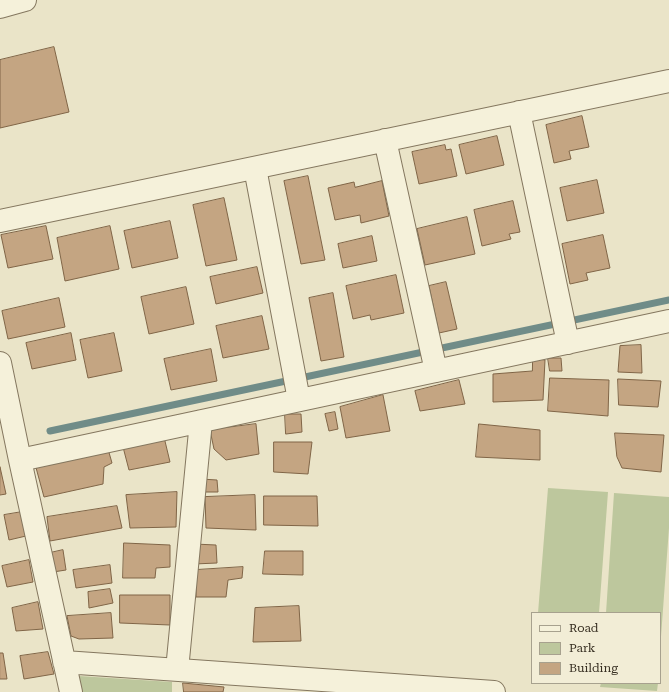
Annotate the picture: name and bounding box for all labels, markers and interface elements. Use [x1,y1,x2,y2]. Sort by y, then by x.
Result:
legend [531,612,661,684]
text: Road [569,621,598,635]
text: Park [569,641,595,655]
text: Building [569,661,618,675]

